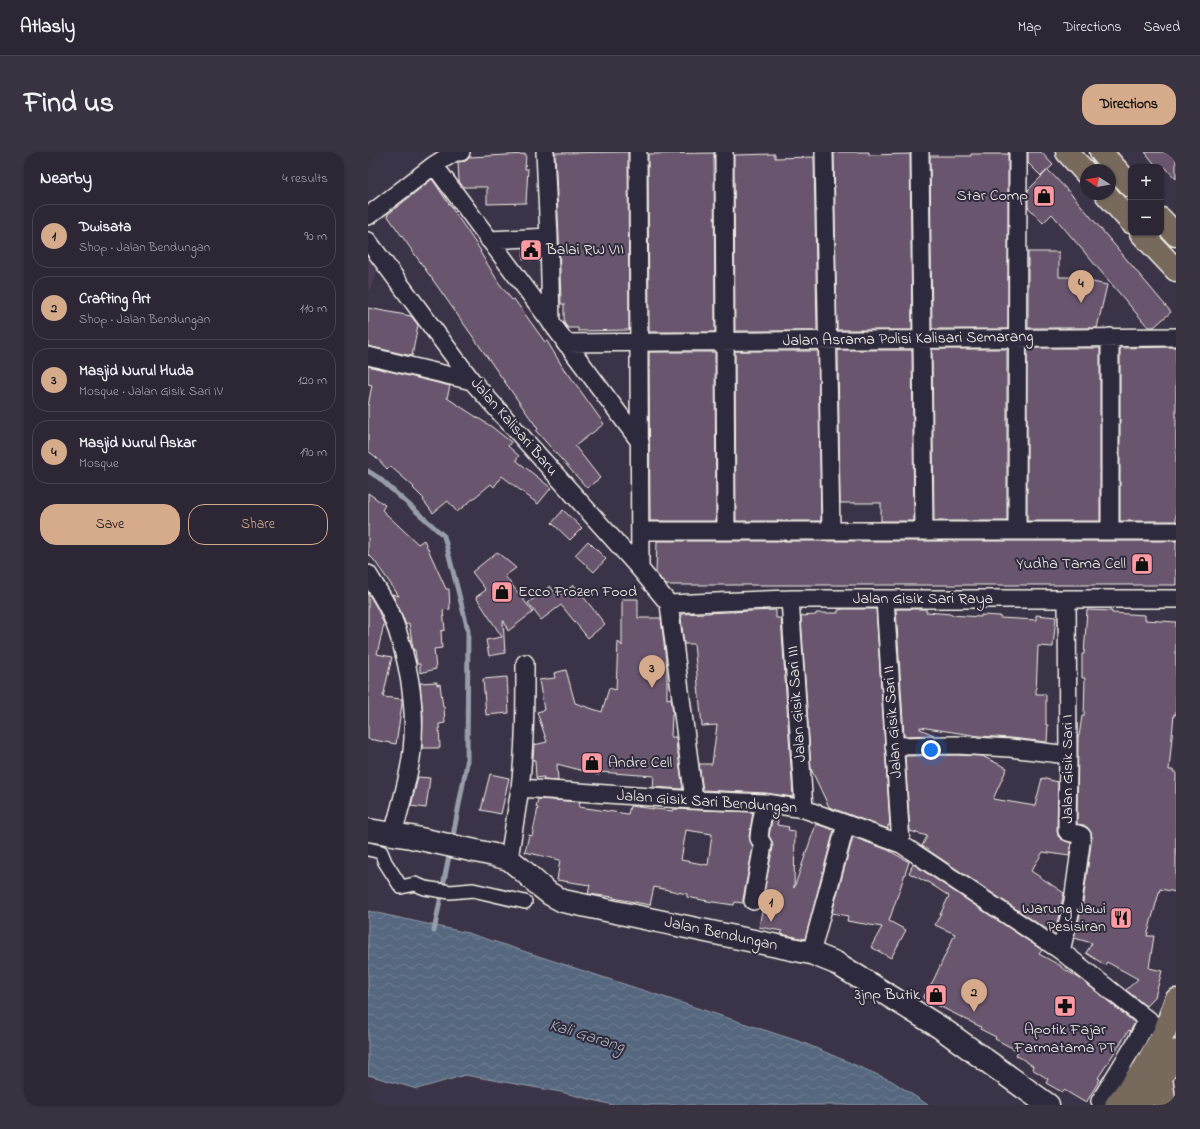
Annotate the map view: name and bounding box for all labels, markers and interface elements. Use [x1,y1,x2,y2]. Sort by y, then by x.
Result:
text: Atlasly [20,14,75,41]
text: Map [1018,17,1041,38]
text: Directions [1063,17,1121,38]
text: Saved [1143,17,1180,38]
text: Find us [24,84,114,125]
button: Directions [1082,84,1176,125]
north arrow [1080,164,1116,200]
map controls [1128,164,1164,236]
button: + [1128,164,1164,200]
text: Nearby [40,166,92,191]
text: 4 results [282,169,328,188]
shop icon: Star Comp [1031,183,1057,209]
place label: Star Comp [957,184,1028,208]
button: − [1128,200,1164,236]
text: Dwisata [79,216,131,238]
text: 1 [52,227,56,246]
text: 90 m [304,227,327,246]
public building icon: Balai RW VII [518,237,544,263]
text: Shop · Jalan Bendungan [79,238,210,257]
place label: Balai RW VII [545,238,624,262]
pin: 4 [1068,270,1094,303]
text: Crafting Art [79,288,151,310]
text: 2 [51,299,57,318]
text: 110 m [300,299,327,318]
text: Shop · Jalan Bendungan [79,310,210,329]
street label: Jalan Asrama Polisi Kalisari Semarang [782,325,1034,353]
text: Masjid Nurul Huda [79,360,194,382]
text: 3 [51,371,57,390]
text: 120 m [297,371,327,390]
street label: Jalan Kalisari Baru [464,372,564,482]
text: Mosque · Jalan Gisik Sari IV [79,382,223,401]
text: Masjid Nurul Askar [79,432,196,454]
text: 4 [51,443,57,462]
text: 190 m [300,443,327,462]
text: Mosque [79,454,119,473]
button: Save [40,504,180,545]
button: Share [188,504,328,545]
shop icon: Yudha Tama Cell [1129,551,1155,577]
place label: Yudha Tama Cell [1016,552,1126,576]
shop icon: Ecco Frozen Food [489,579,515,605]
place label: Ecco Frozen Food [518,580,637,604]
street label: Jalan Gisik Sari Raya [853,587,993,611]
street label: Jalan Gisik Sari III [781,645,813,763]
pin: 3 [639,655,665,688]
street label: Jalan Gisik Sari II [877,665,909,779]
street label: Jalan Gisik Sari I [1056,714,1080,824]
your location [921,740,941,760]
shop icon: Andre Cell [579,750,605,776]
place label: Andre Cell [608,751,673,775]
street label: Jalan Gisik Sari Bendungan [616,784,798,820]
pin: 1 [758,889,784,922]
place label: Warung Jawi Pesisiran [1022,897,1106,939]
restaurant icon: Warung Jawi Pesisiran [1108,905,1134,931]
street label: Jalan Bendungan [662,910,780,958]
pin: 2 [961,979,987,1012]
shop icon: 3jnp Butik [923,982,949,1008]
place label: 3jnp Butik [854,983,921,1007]
pharmacy icon: Apotik Fajar Farmatama PT [1052,993,1078,1019]
water label: Kali Garang [546,1013,628,1060]
place label: Apotik Fajar Farmatama PT [1013,1018,1116,1060]

